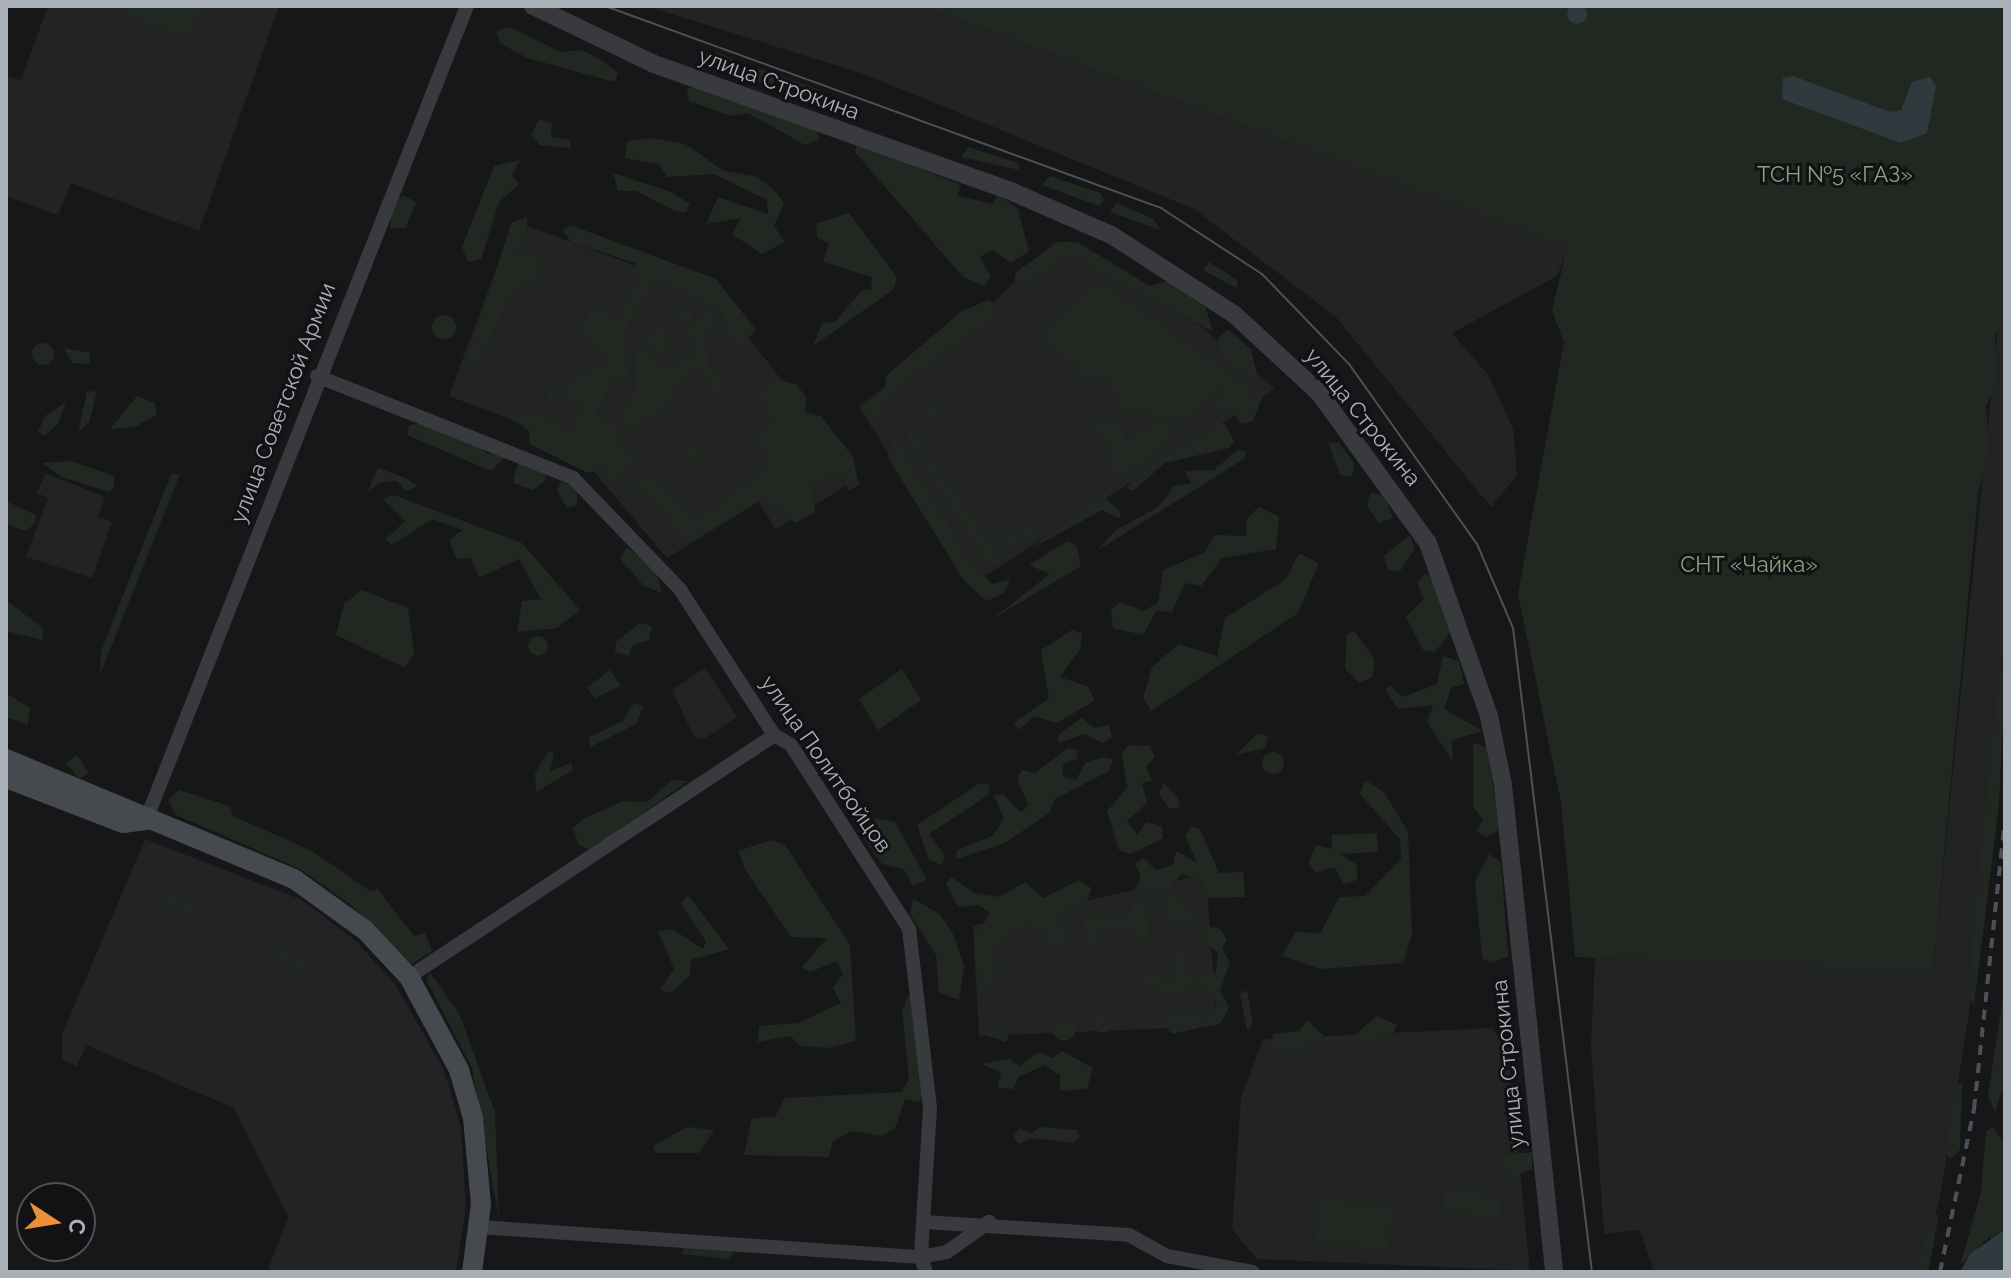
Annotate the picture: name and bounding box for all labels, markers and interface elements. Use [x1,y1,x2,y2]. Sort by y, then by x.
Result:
street label: улица Строкина [695,43,863,125]
park label: ТСН №5 «ГАЗ» [1757,162,1913,188]
street label: улица Советской Армии [225,279,341,527]
street label: улица Строкина [1299,343,1427,491]
park label: СНТ «Чайка» [1680,552,1818,578]
street label: улица Политбойцов [755,670,897,858]
street label: улица Строкина [1486,978,1530,1150]
north arrow [16,1182,96,1262]
text: С [63,1216,92,1237]

